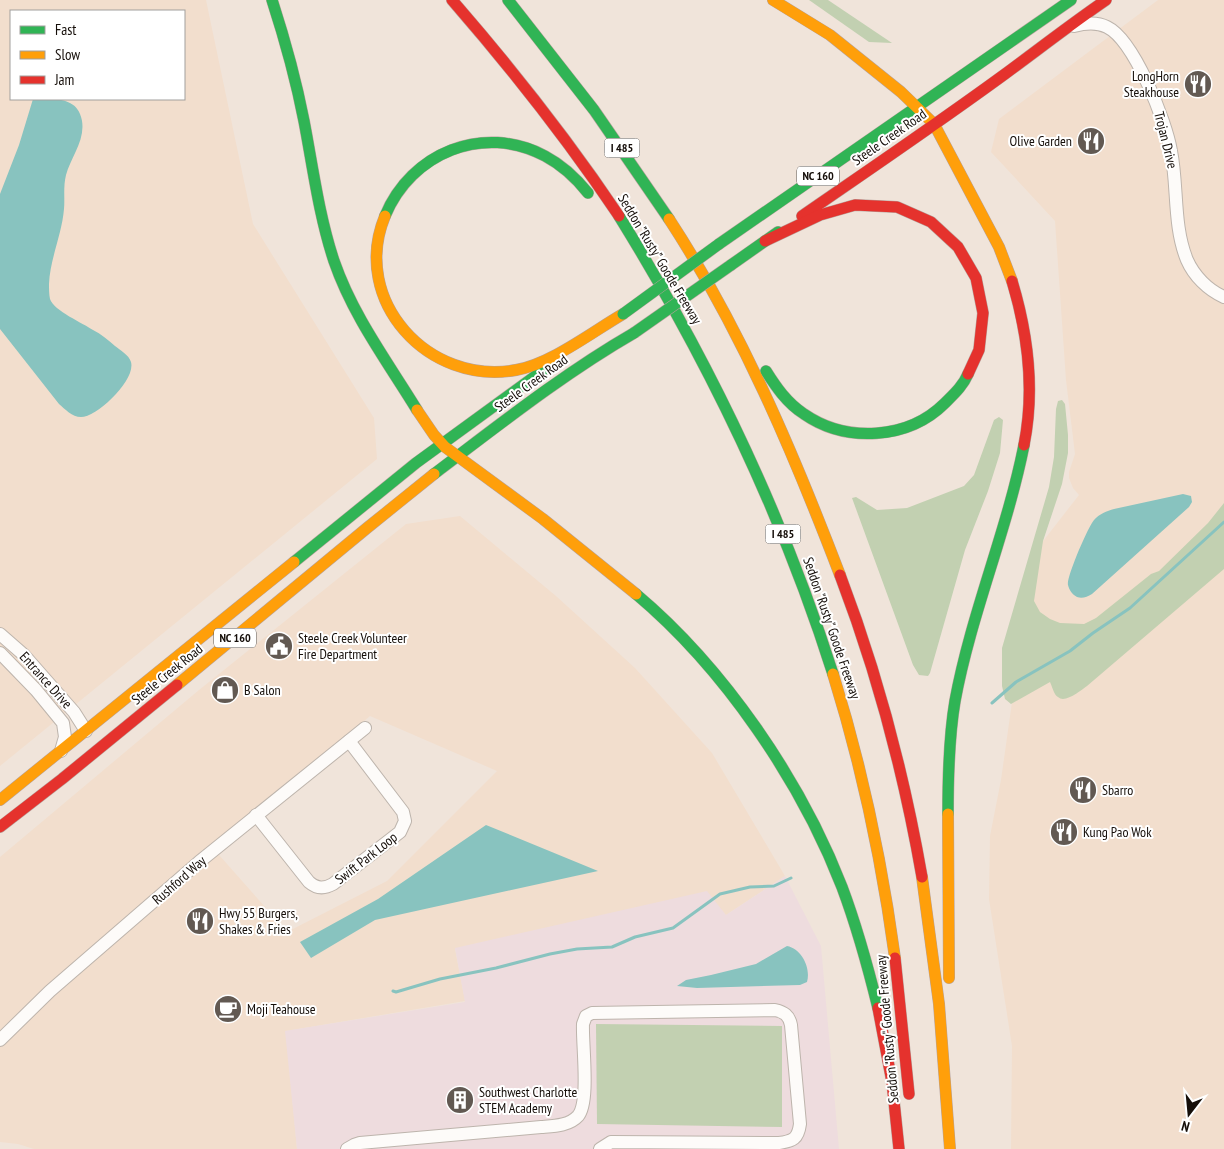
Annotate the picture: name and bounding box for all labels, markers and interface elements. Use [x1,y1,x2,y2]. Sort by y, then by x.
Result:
legend [10,10,185,100]
text: Fast [55,20,76,39]
text: Slow [55,45,80,64]
place label: LongHorn Steakhouse [1124,67,1179,101]
restaurant icon: LongHorn Steakhouse [1183,69,1213,99]
text: Jam [54,70,74,89]
street label: Steele Creek Road [848,105,930,169]
street label: Trojan Drive [1150,110,1182,171]
restaurant icon: Olive Garden [1076,126,1106,156]
place label: Olive Garden [1010,132,1072,150]
road number: I 485 [604,138,640,158]
road number: NC 160 [797,167,839,186]
street label: Seddon "Rusty" Goode Freeway [614,191,706,328]
street label: Steele Creek Road [491,350,571,416]
road number: I 485 [766,524,800,544]
street label: Seddon "Rusty" Goode Freeway [799,555,865,702]
road number: NC 160 [214,628,256,648]
place label: Steele Creek Volunteer Fire Department [298,629,407,663]
public building icon: Steele Creek Volunteer Fire Department [264,631,294,661]
street label: Steele Creek Road [128,640,206,708]
street label: Entrance Drive [16,648,76,712]
shop icon: B Salon [210,675,240,705]
place label: B Salon [244,681,281,699]
restaurant icon: Sbarro [1068,775,1098,805]
place label: Sbarro [1102,781,1133,799]
restaurant icon: Kung Pao Wok [1049,817,1079,847]
place label: Kung Pao Wok [1083,823,1152,841]
street label: Swift Park Loop [331,828,401,888]
street label: Rushford Way [148,851,210,908]
place label: Hwy 55 Burgers, Shakes & Fries [219,904,298,938]
restaurant icon: Hwy 55 Burgers, Shakes & Fries [185,906,215,936]
street label: Seddon "Rusty" Goode Freeway [871,953,902,1104]
cafe icon: Moji Teahouse [213,994,243,1024]
place label: Moji Teahouse [247,1000,316,1018]
place label: Southwest Charlotte STEM Academy [479,1083,577,1117]
building icon: Southwest Charlotte STEM Academy [445,1085,475,1115]
north arrow [1164,1089,1214,1139]
text: N [1179,1117,1192,1136]

